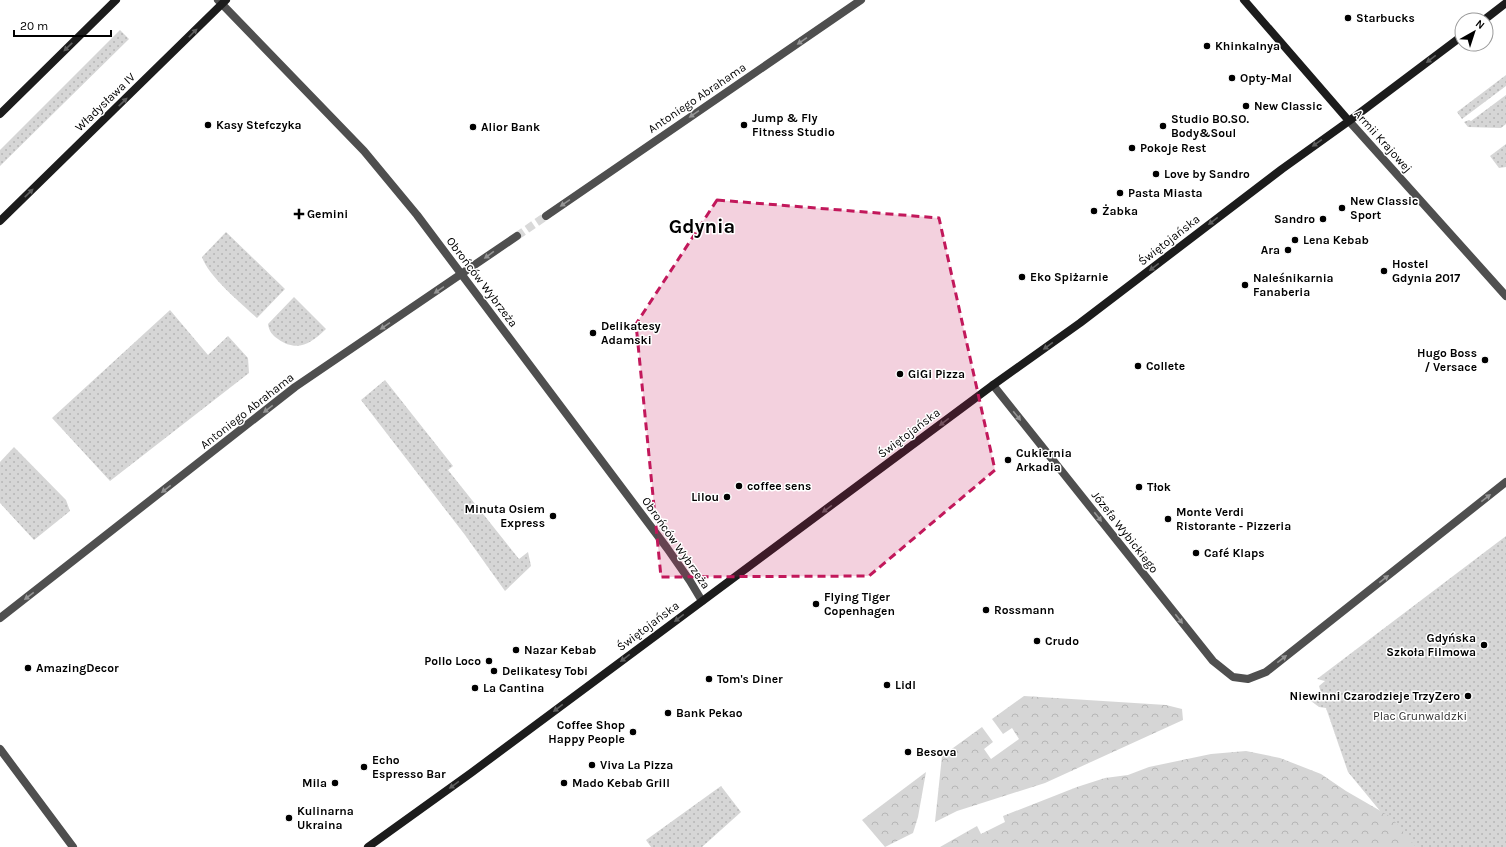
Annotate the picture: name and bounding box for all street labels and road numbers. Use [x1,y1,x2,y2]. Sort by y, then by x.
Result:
street label: Antoniego Abrahama [645,60,749,136]
street label: Władysława IV [72,70,138,134]
street label: Armii Krajowej [1351,107,1415,175]
street label: Świętojańska [1135,211,1202,268]
street label: Obrońców Wybrzeża [444,234,520,330]
street label: Antoniego Abrahama [197,370,297,452]
street label: Świętojańska [875,404,943,461]
street label: Józefa Wybickiego [1089,488,1161,576]
street label: Obrońców Wybrzeża [639,494,713,592]
street label: Świętojańska [614,597,682,654]

